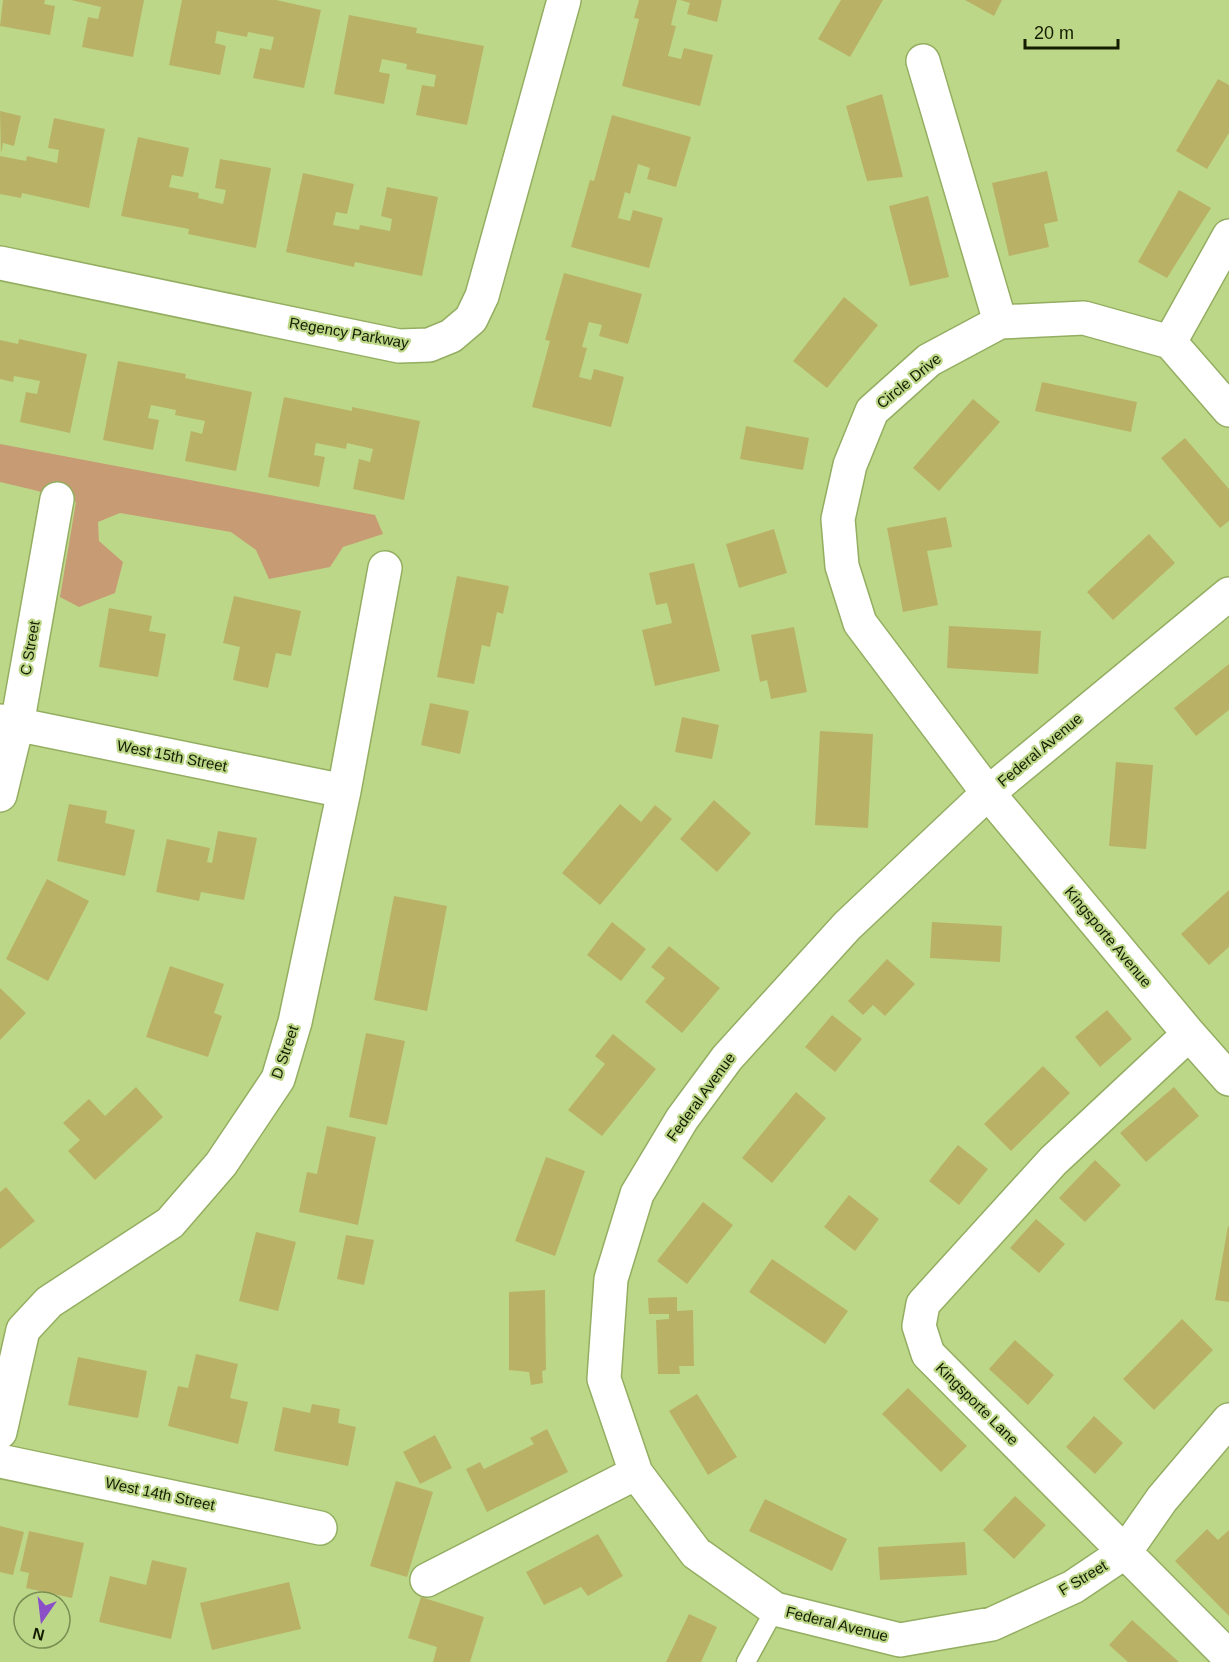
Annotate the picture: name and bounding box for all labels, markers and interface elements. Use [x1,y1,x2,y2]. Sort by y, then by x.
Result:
scale bar [1025,12,1118,50]
text: 20 m [1034,23,1074,43]
street label: Regency Parkway [288,314,411,351]
street label: Circle Drive [873,350,944,412]
street label: C Street [16,619,43,676]
street label: Federal Avenue [994,709,1085,790]
street label: West 15th Street [116,737,229,775]
street label: Kingsporte Avenue [1061,883,1155,990]
street label: D Street [268,1022,302,1081]
street label: Federal Avenue [663,1049,738,1144]
street label: Kingsporte Lane [933,1359,1022,1448]
street label: West 14th Street [104,1474,217,1514]
street label: F Street [1055,1556,1111,1599]
north arrow [12,1590,72,1650]
street label: Federal Avenue [784,1603,890,1644]
text: N [31,1624,46,1644]

